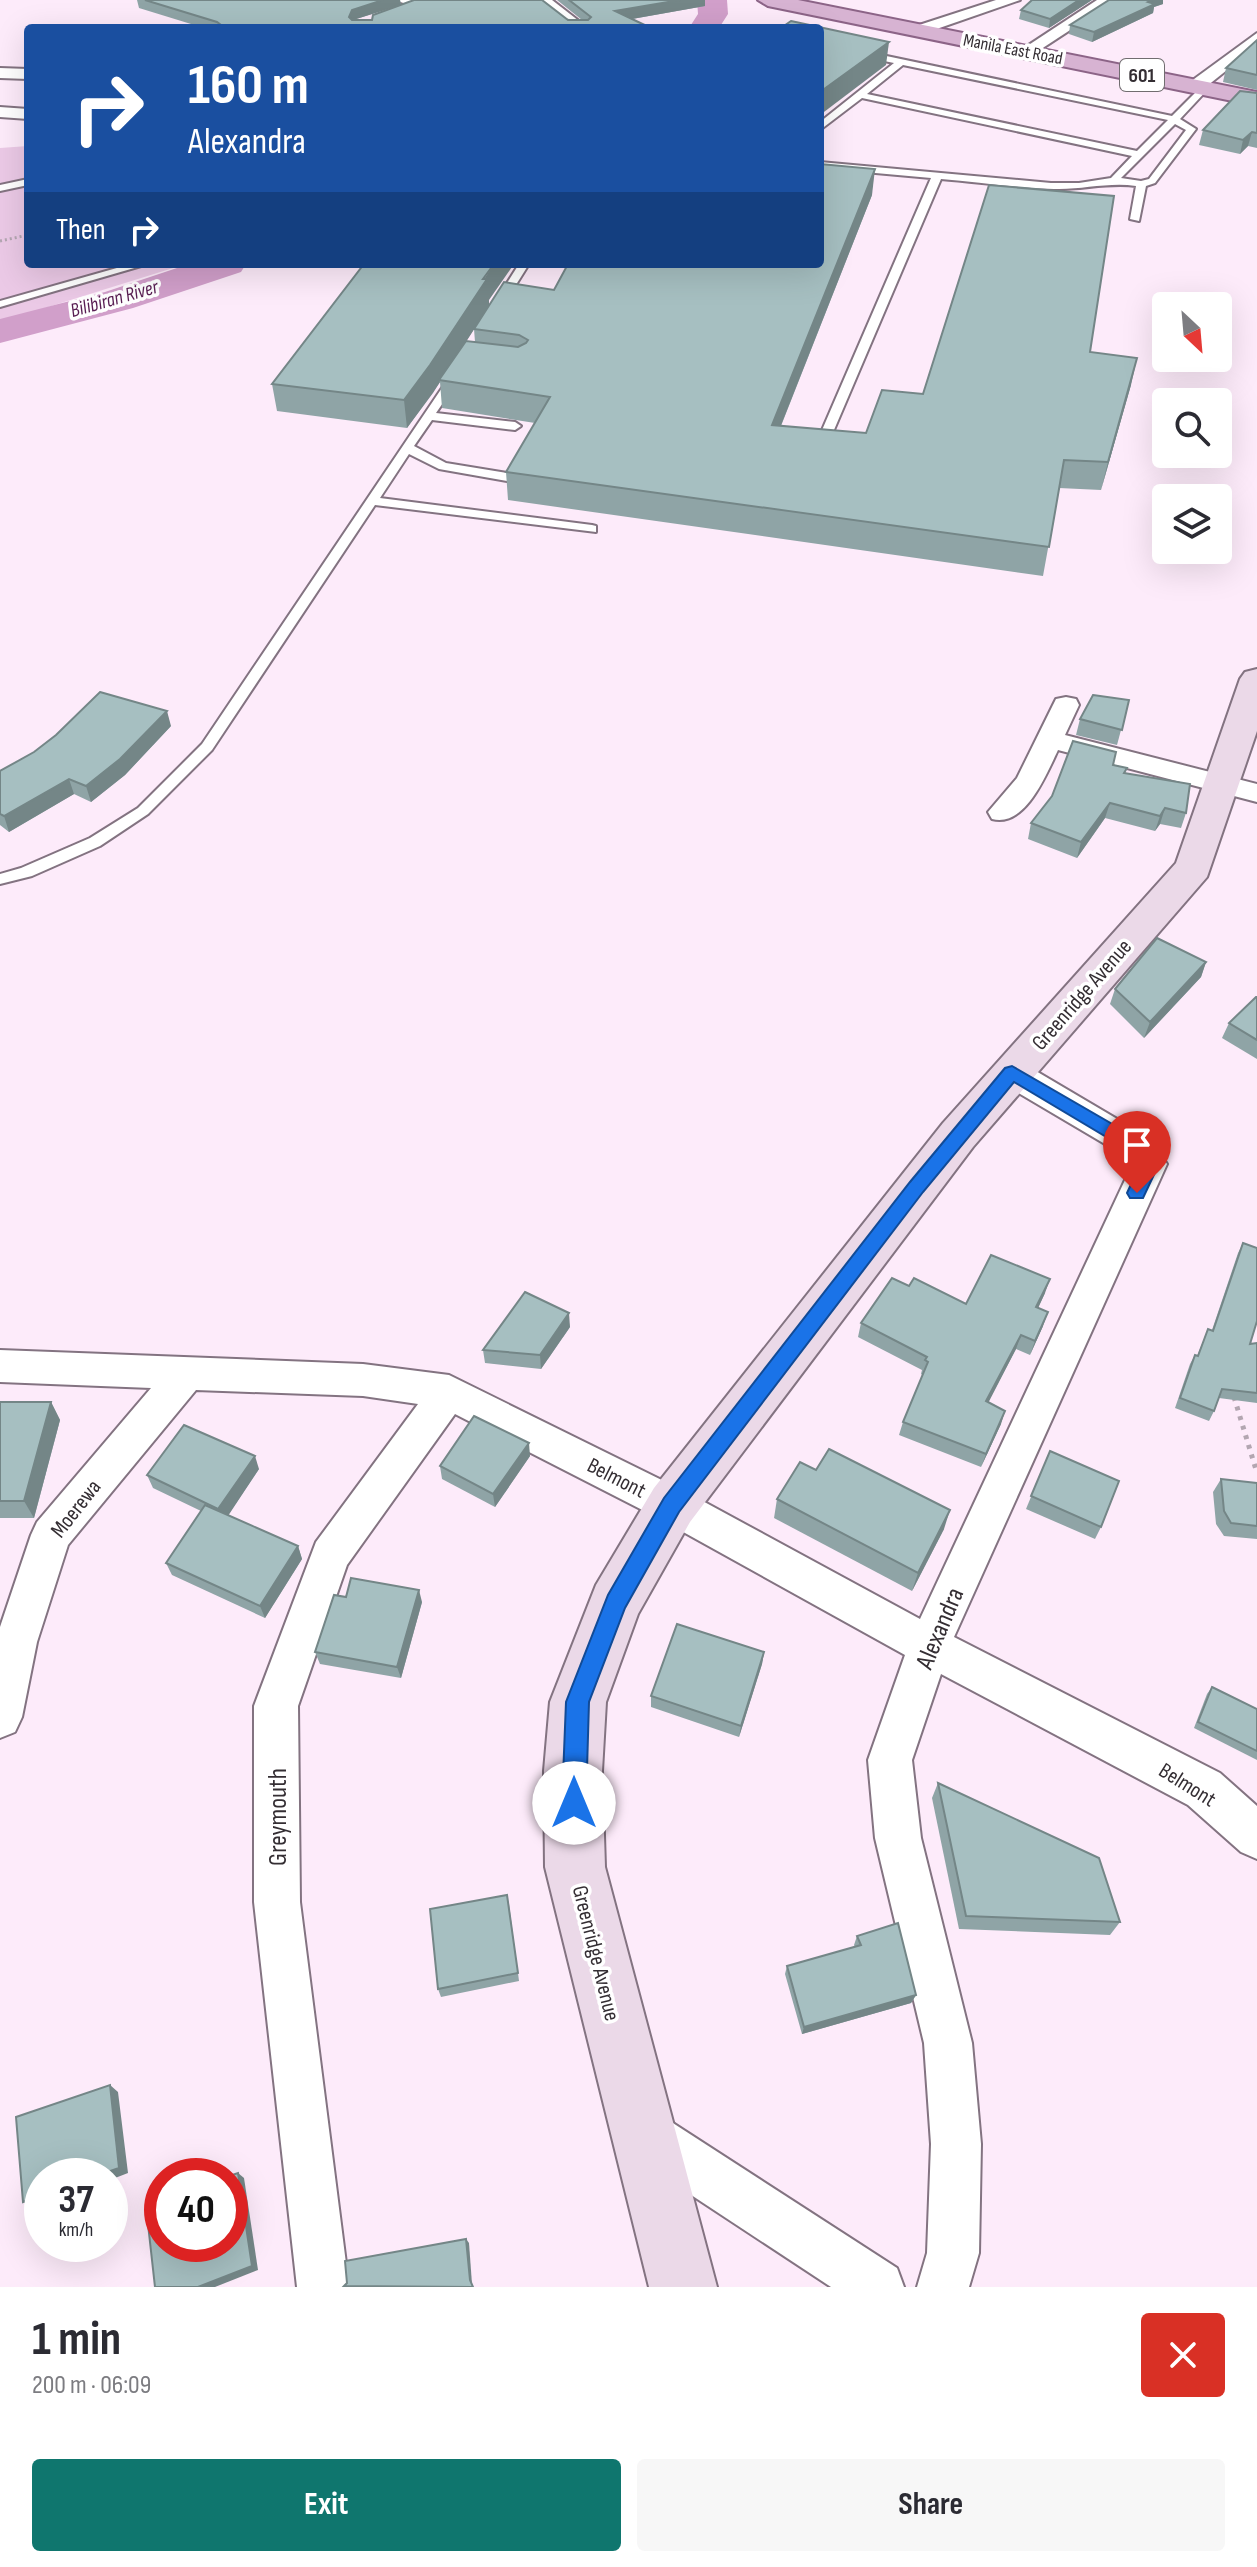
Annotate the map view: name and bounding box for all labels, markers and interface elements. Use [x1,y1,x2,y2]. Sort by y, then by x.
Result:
street label: Manila East Road [961,30,1064,69]
text: 160 m [188,53,309,120]
icon: right [56,56,160,160]
road number: 601 [1120,59,1164,91]
text: Alexandra [188,121,306,164]
icon: right [122,208,166,252]
text: Then [56,212,106,248]
water label: Bilibiran River [68,275,162,323]
north arrow [1152,292,1232,372]
map controls [1152,292,1232,564]
button: search [1152,388,1232,468]
button: layers [1152,484,1232,564]
street label: Greenridge Avenue [1027,934,1138,1056]
pin [1103,1111,1171,1193]
icon: arrive [1115,1123,1159,1167]
street label: Belmont [582,1452,650,1505]
street label: Moerewa [45,1474,107,1543]
street label: Alexandra [909,1583,971,1675]
street label: Belmont [1154,1757,1221,1813]
position arrow [532,1761,616,1845]
street label: Greymouth [263,1768,294,1866]
street label: Greenridge Avenue [566,1883,625,2024]
speed limit sign: 40 [144,2158,248,2262]
text: 37 [58,2176,94,2224]
text: km/h [59,2218,93,2242]
text: 1 min [32,2311,121,2368]
button: close [1141,2313,1225,2397]
text: 200 m · 06:09 [32,2370,151,2401]
button: Exit [32,2459,621,2551]
button: Share [637,2459,1225,2551]

